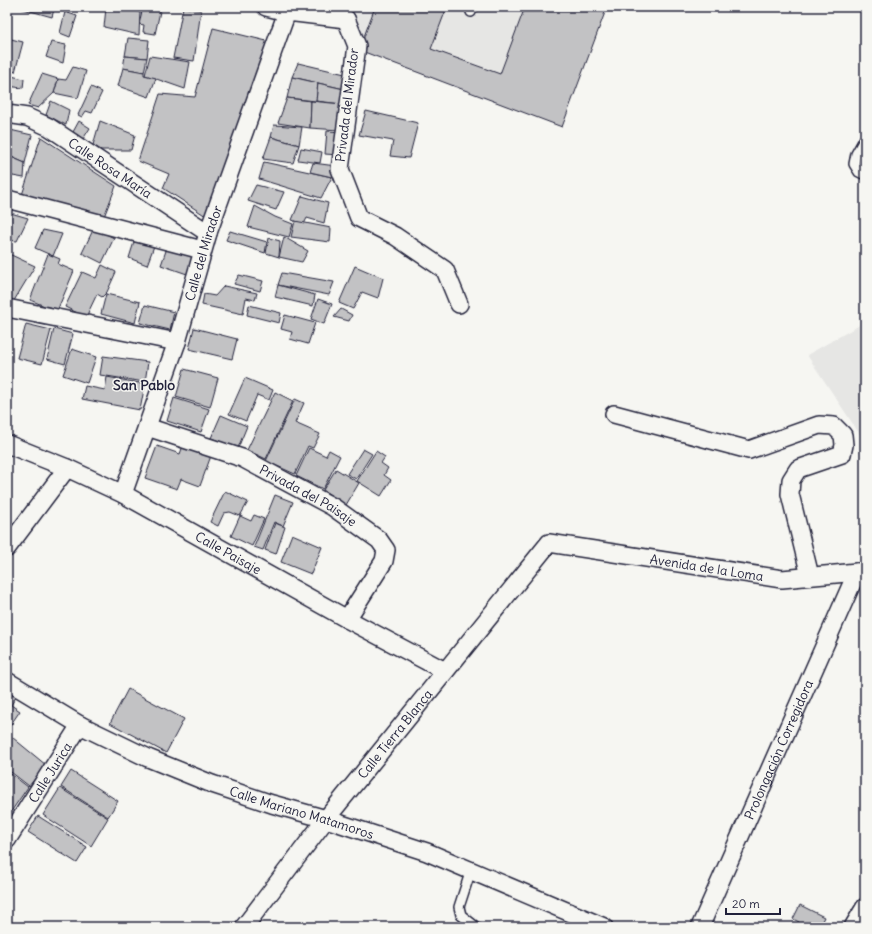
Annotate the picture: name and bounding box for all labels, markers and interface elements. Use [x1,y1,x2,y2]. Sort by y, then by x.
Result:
street label: Privada del Mirador [332,46,363,163]
street label: Calle Rosa María [65,134,155,202]
street label: Calle del Mirador [181,202,226,303]
district label: San Pablo [113,376,175,394]
street label: Privada del Paisaje [257,461,360,530]
street label: Calle Paisaje [192,528,264,578]
street label: Avenida de la Loma [649,550,765,585]
street label: Prolongación Corregidora [740,677,817,822]
street label: Calle Tierra Blanca [354,686,436,782]
street label: Calle Jurica [24,739,75,806]
street label: Calle Mariano Matamoros [227,782,376,843]
scale bar [726,890,780,916]
text: 20 m [732,896,760,911]

